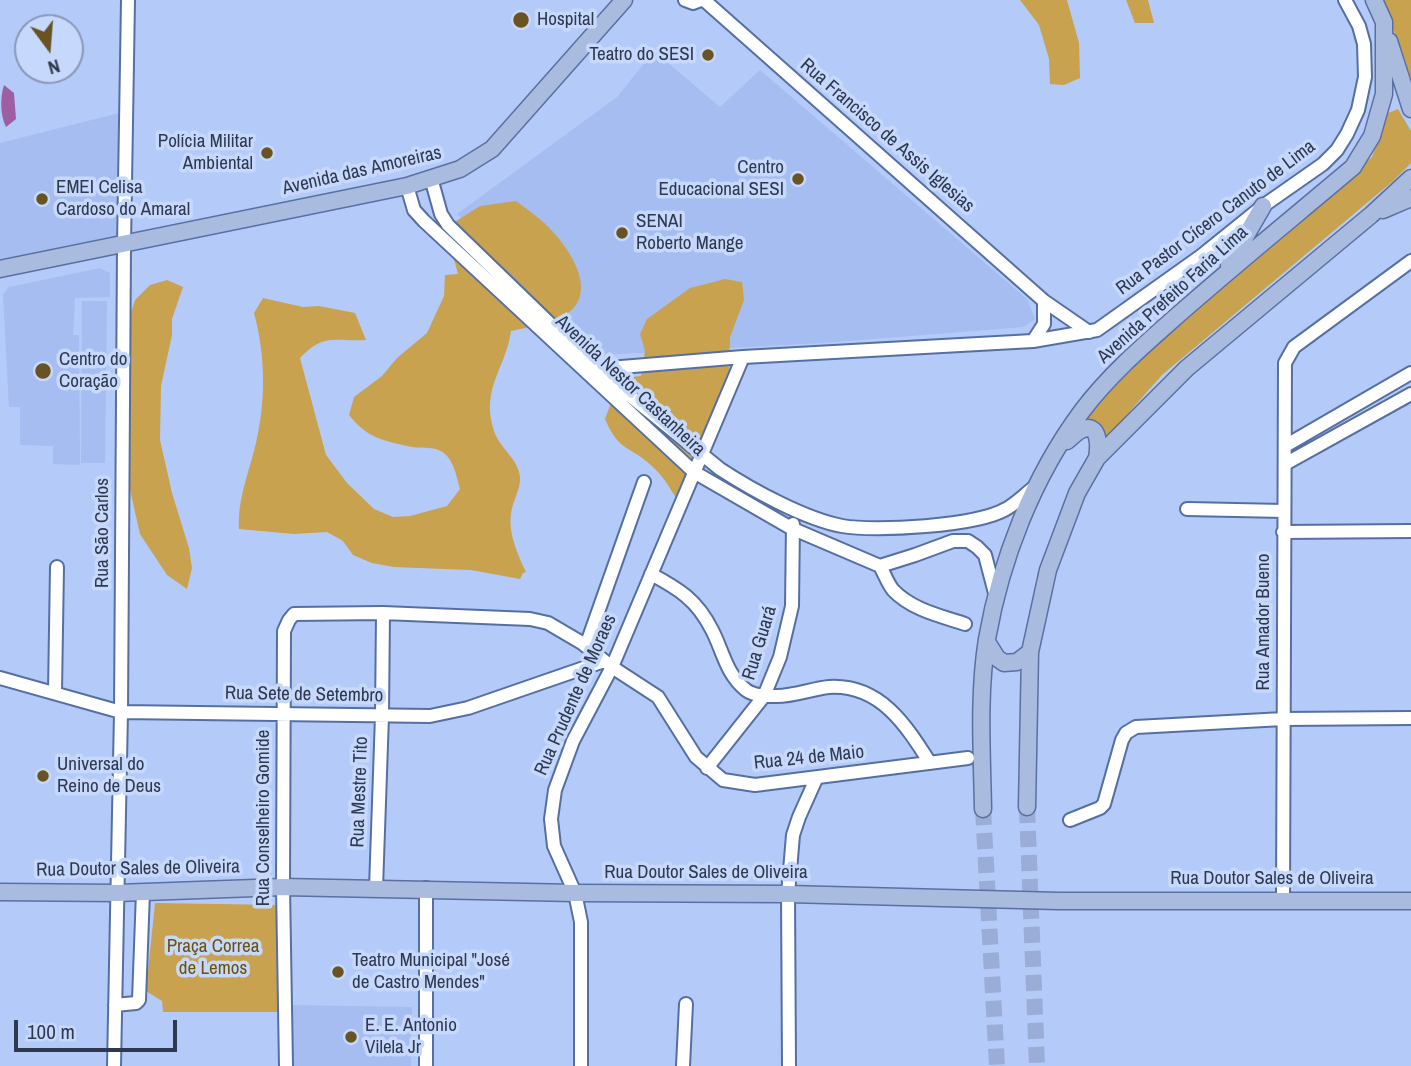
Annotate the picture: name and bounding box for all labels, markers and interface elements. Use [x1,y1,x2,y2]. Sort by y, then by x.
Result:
place label: Hospital [537,9,594,31]
marker: Hospital [511,10,531,30]
north arrow [14,14,84,84]
place label: Teatro do SESI [589,44,694,66]
marker: Teatro do SESI [700,47,716,63]
text: N [45,53,63,81]
street label: Rua Francisco de Assis Iglesias [795,54,979,218]
place label: Polícia Militar Ambiental [158,131,253,175]
street label: Rua Pastor Cícero Canuto de Lima [1112,136,1320,300]
street label: Avenida das Amoreiras [280,142,444,200]
marker: Polícia Militar Ambiental [259,145,275,161]
place label: Centro Educacional SESI [658,157,784,201]
marker: Centro Educacional SESI [790,171,806,187]
place label: EMEI Celisa Cardoso do Amaral [56,177,190,221]
marker: EMEI Celisa Cardoso do Amaral [34,191,50,207]
place label: SENAI Roberto Mange [636,211,743,255]
street label: Avenida Prefeito Faria Lima [1093,221,1253,369]
marker: SENAI Roberto Mange [614,225,630,241]
street label: Avenida Nestor Castanheira [550,311,710,461]
place label: Centro do Coração [59,349,127,393]
marker: Centro do Coração [33,361,53,381]
street label: Rua São Carlos [92,478,114,588]
street label: Rua Amador Bueno [1253,554,1275,690]
street label: Rua Guará [738,603,782,683]
street label: Rua Prudente de Moraes [530,611,622,779]
street label: Rua Sete de Setembro [225,682,383,708]
street label: Rua Conselheiro Gomide [253,730,275,906]
street label: Rua Mestre Tito [347,736,373,848]
street label: Rua 24 de Maio [753,741,865,775]
place label: Universal do Reino de Deus [57,754,161,798]
marker: Universal do Reino de Deus [35,768,51,784]
street label: Rua Doutor Sales de Oliveira [36,856,240,882]
street label: Rua Doutor Sales de Oliveira [604,862,808,884]
street label: Rua Doutor Sales de Oliveira [1170,868,1374,890]
park label: Praça Correa de Lemos [167,936,259,980]
place label: Teatro Municipal "José de Castro Mendes" [352,950,510,994]
marker: Teatro Municipal "José de Castro Mendes" [330,964,346,980]
scale bar [18,1006,180,1050]
place label: E. E. Antonio Vilela Jr [365,1015,457,1059]
text: 100 m [27,1017,75,1046]
marker: E. E. Antonio Vilela Jr [343,1029,359,1045]

